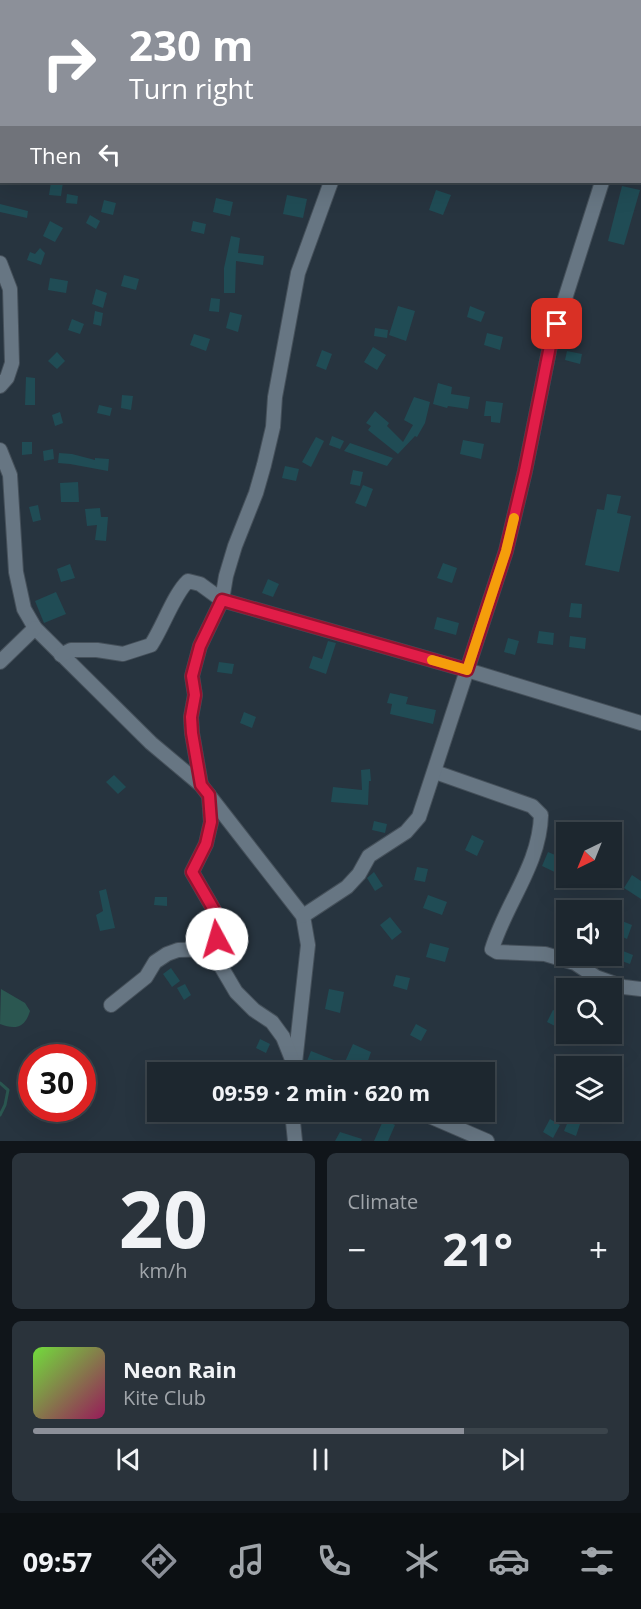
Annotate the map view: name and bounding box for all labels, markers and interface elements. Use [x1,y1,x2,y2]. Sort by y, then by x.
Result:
text: 230 m [129,16,253,73]
icon: right [30,24,108,102]
text: Turn right [129,70,254,107]
icon: left [93,138,126,171]
text: Then [30,140,81,170]
pin [531,298,582,349]
icon: arrive [540,307,573,340]
north arrow [556,822,622,888]
map controls [556,822,622,1122]
button: sound [556,900,622,966]
position arrow [185,907,249,971]
button: search [556,978,622,1044]
speed limit sign: 30 [18,1044,96,1122]
button: layers [556,1056,622,1122]
text: 09:59 · 2 min · 620 m [212,1077,430,1107]
text: 20 [119,1165,208,1271]
text: Climate [348,1188,418,1215]
text: 21° [442,1218,513,1279]
text: − [348,1227,366,1272]
text: + [589,1227,608,1272]
text: km/h [139,1257,188,1284]
text: Neon Rain [123,1354,237,1384]
text: Kite Club [123,1384,206,1411]
icon: previous [112,1443,145,1476]
icon: pause [304,1443,337,1476]
icon: next [496,1443,529,1476]
icon: directions [138,1540,180,1582]
icon: music [226,1540,268,1582]
icon: phone [313,1540,355,1582]
icon: climate [401,1540,443,1582]
icon: car [488,1540,530,1582]
icon: filters [576,1540,618,1582]
text: 09:57 [23,1543,92,1580]

